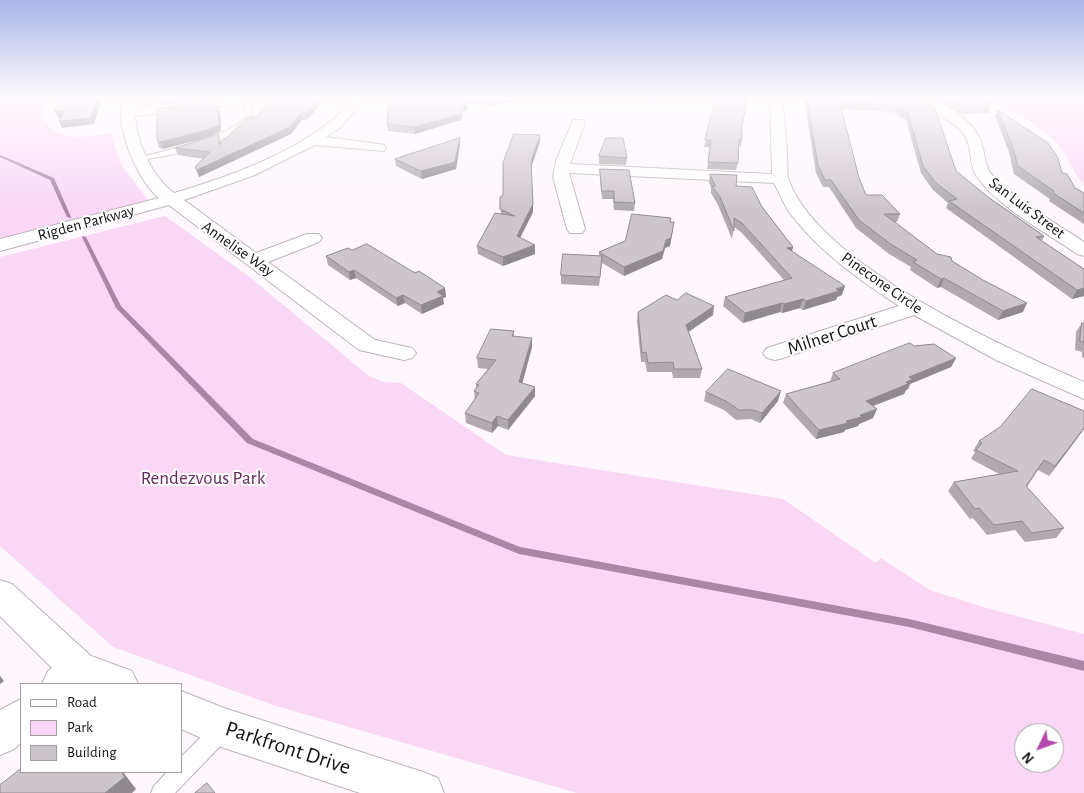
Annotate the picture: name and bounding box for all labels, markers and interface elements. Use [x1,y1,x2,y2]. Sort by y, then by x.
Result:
street label: San Luis Street [985,173,1069,243]
street label: Rigden Parkway [36,201,136,245]
street label: Annelise Way [198,217,278,281]
street label: Pinecone Circle [838,248,926,318]
street label: Milner Court [784,310,880,360]
park label: Rendezvous Park [141,467,265,489]
legend [20,683,182,773]
text: Road [67,695,97,710]
street label: Parkfront Drive [222,715,354,781]
text: Park [67,720,93,735]
north arrow [1014,723,1064,773]
text: Building [67,745,117,760]
text: N [1020,749,1037,766]

